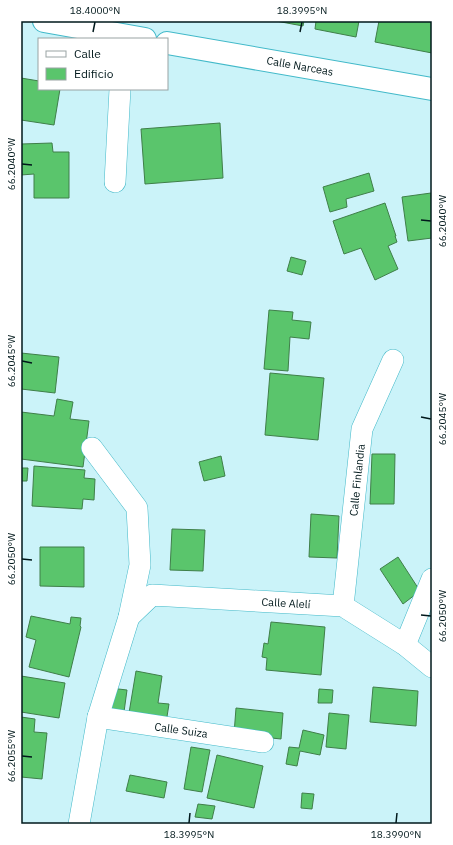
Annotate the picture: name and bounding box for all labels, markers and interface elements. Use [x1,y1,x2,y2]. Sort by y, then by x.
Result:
text: 18.4000°N [70,4,120,17]
text: 18.3995°N [277,4,327,17]
legend [38,38,168,90]
text: Calle [74,46,101,61]
street label: Calle Narceas [265,53,335,79]
text: Edificio [74,66,114,81]
text: 66.2040°W [5,138,18,190]
text: 66.2040°W [436,195,449,247]
text: 66.2045°W [5,335,18,387]
text: 66.2045°W [436,393,449,445]
street label: Calle Finlandia [346,443,368,517]
text: 66.2050°W [5,533,18,585]
text: 66.2050°W [436,590,449,642]
street label: Calle Alelí [261,595,311,611]
street label: Calle Suiza [153,719,209,741]
text: 66.2055°W [5,730,18,782]
text: 18.3995°N [164,828,214,841]
text: 18.3990°N [371,828,421,841]

